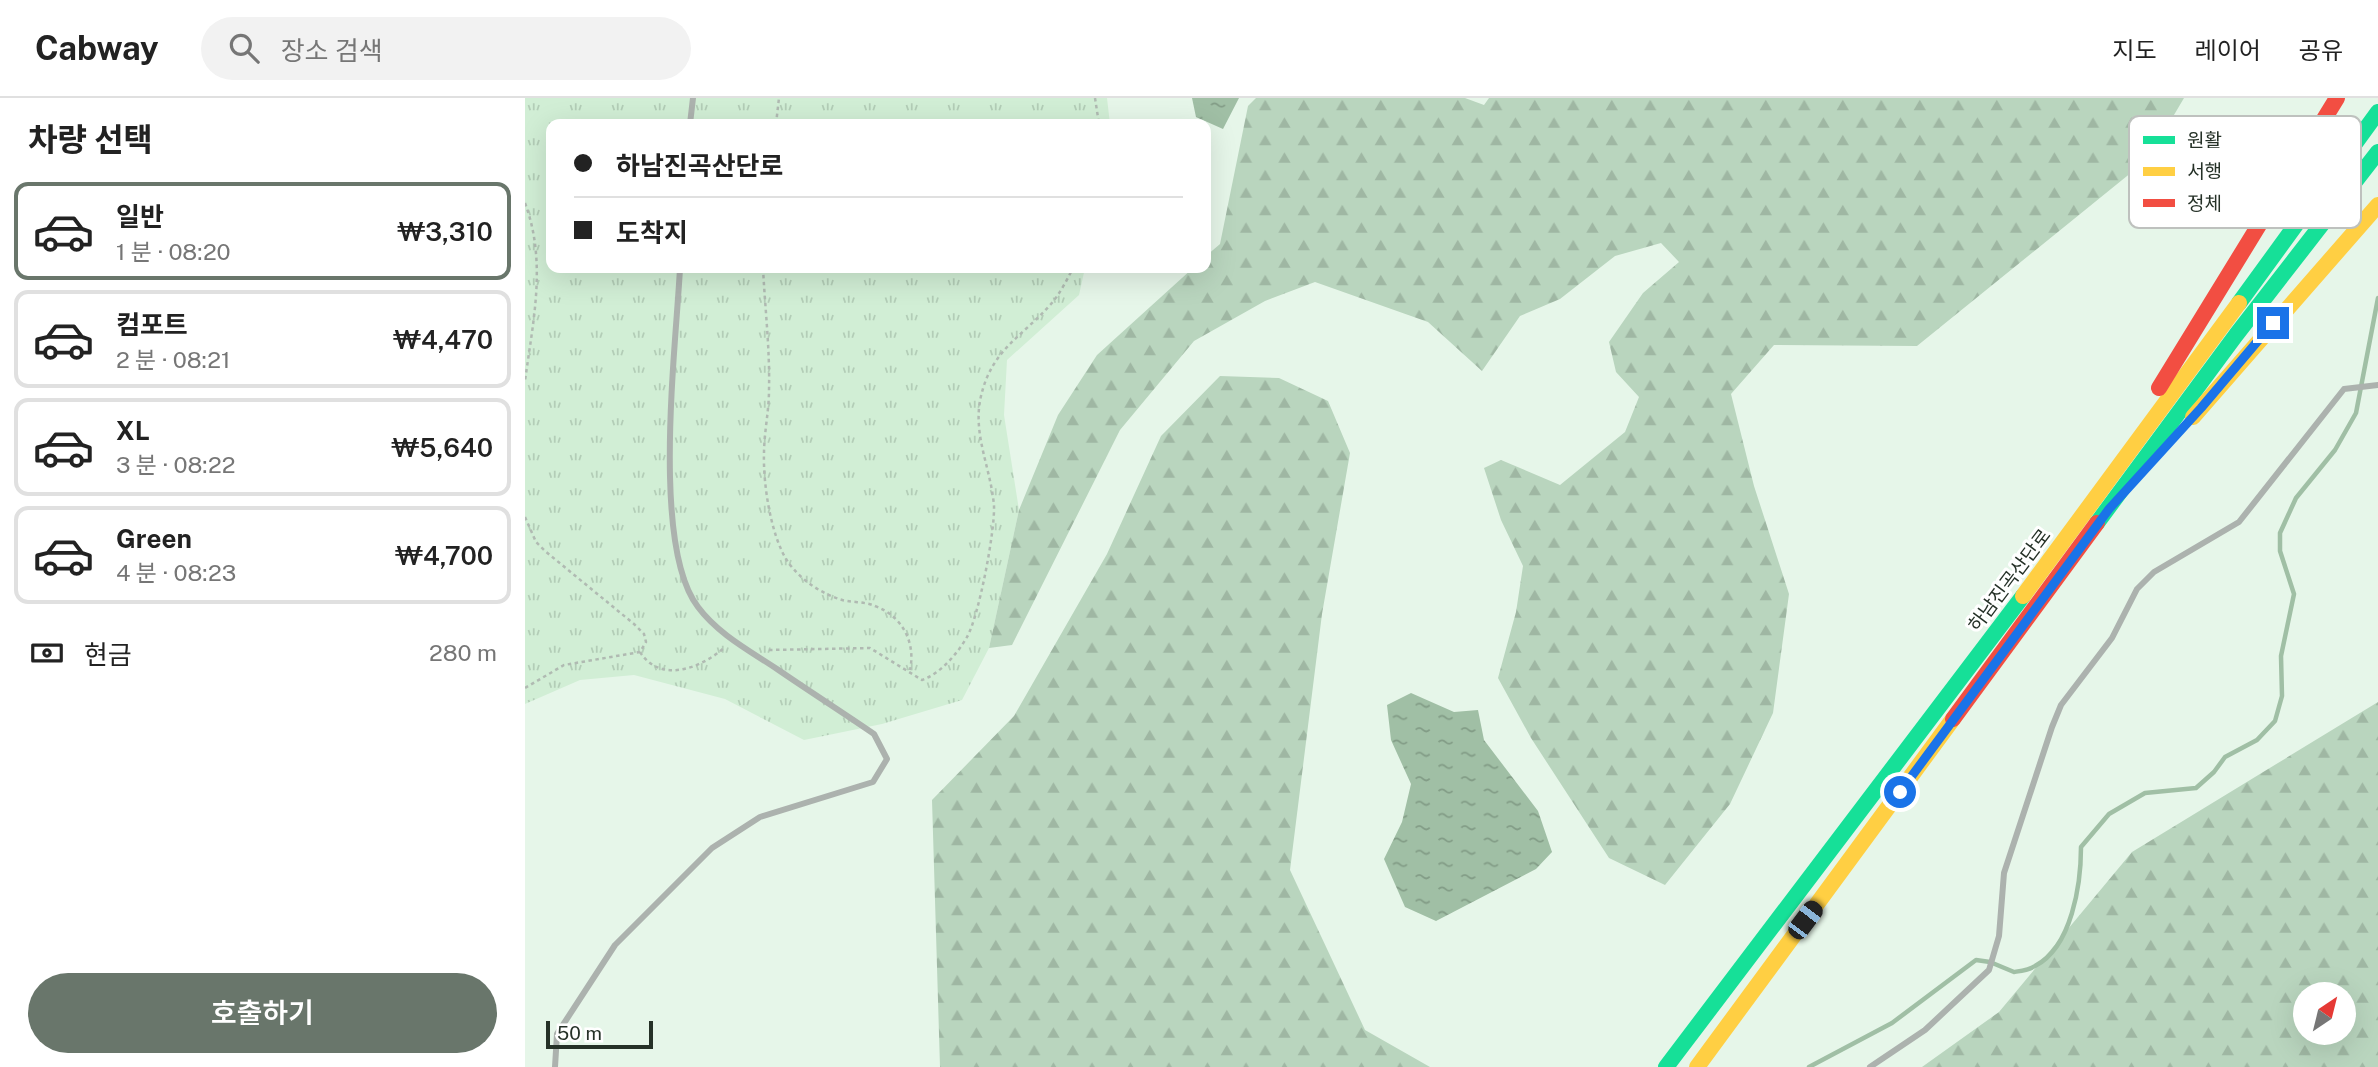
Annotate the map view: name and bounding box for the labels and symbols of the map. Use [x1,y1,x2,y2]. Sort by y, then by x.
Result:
legend [2129,116,2361,228]
text: 원활 [2187,129,2222,151]
text: 서행 [2187,160,2222,182]
text: 정체 [2187,192,2222,214]
route end [2257,307,2289,339]
street label: 하남진곡산단로 [1963,525,2055,635]
route start [1884,776,1916,808]
car [1784,897,1827,943]
north arrow [2293,982,2355,1045]
scale bar [546,1018,653,1050]

